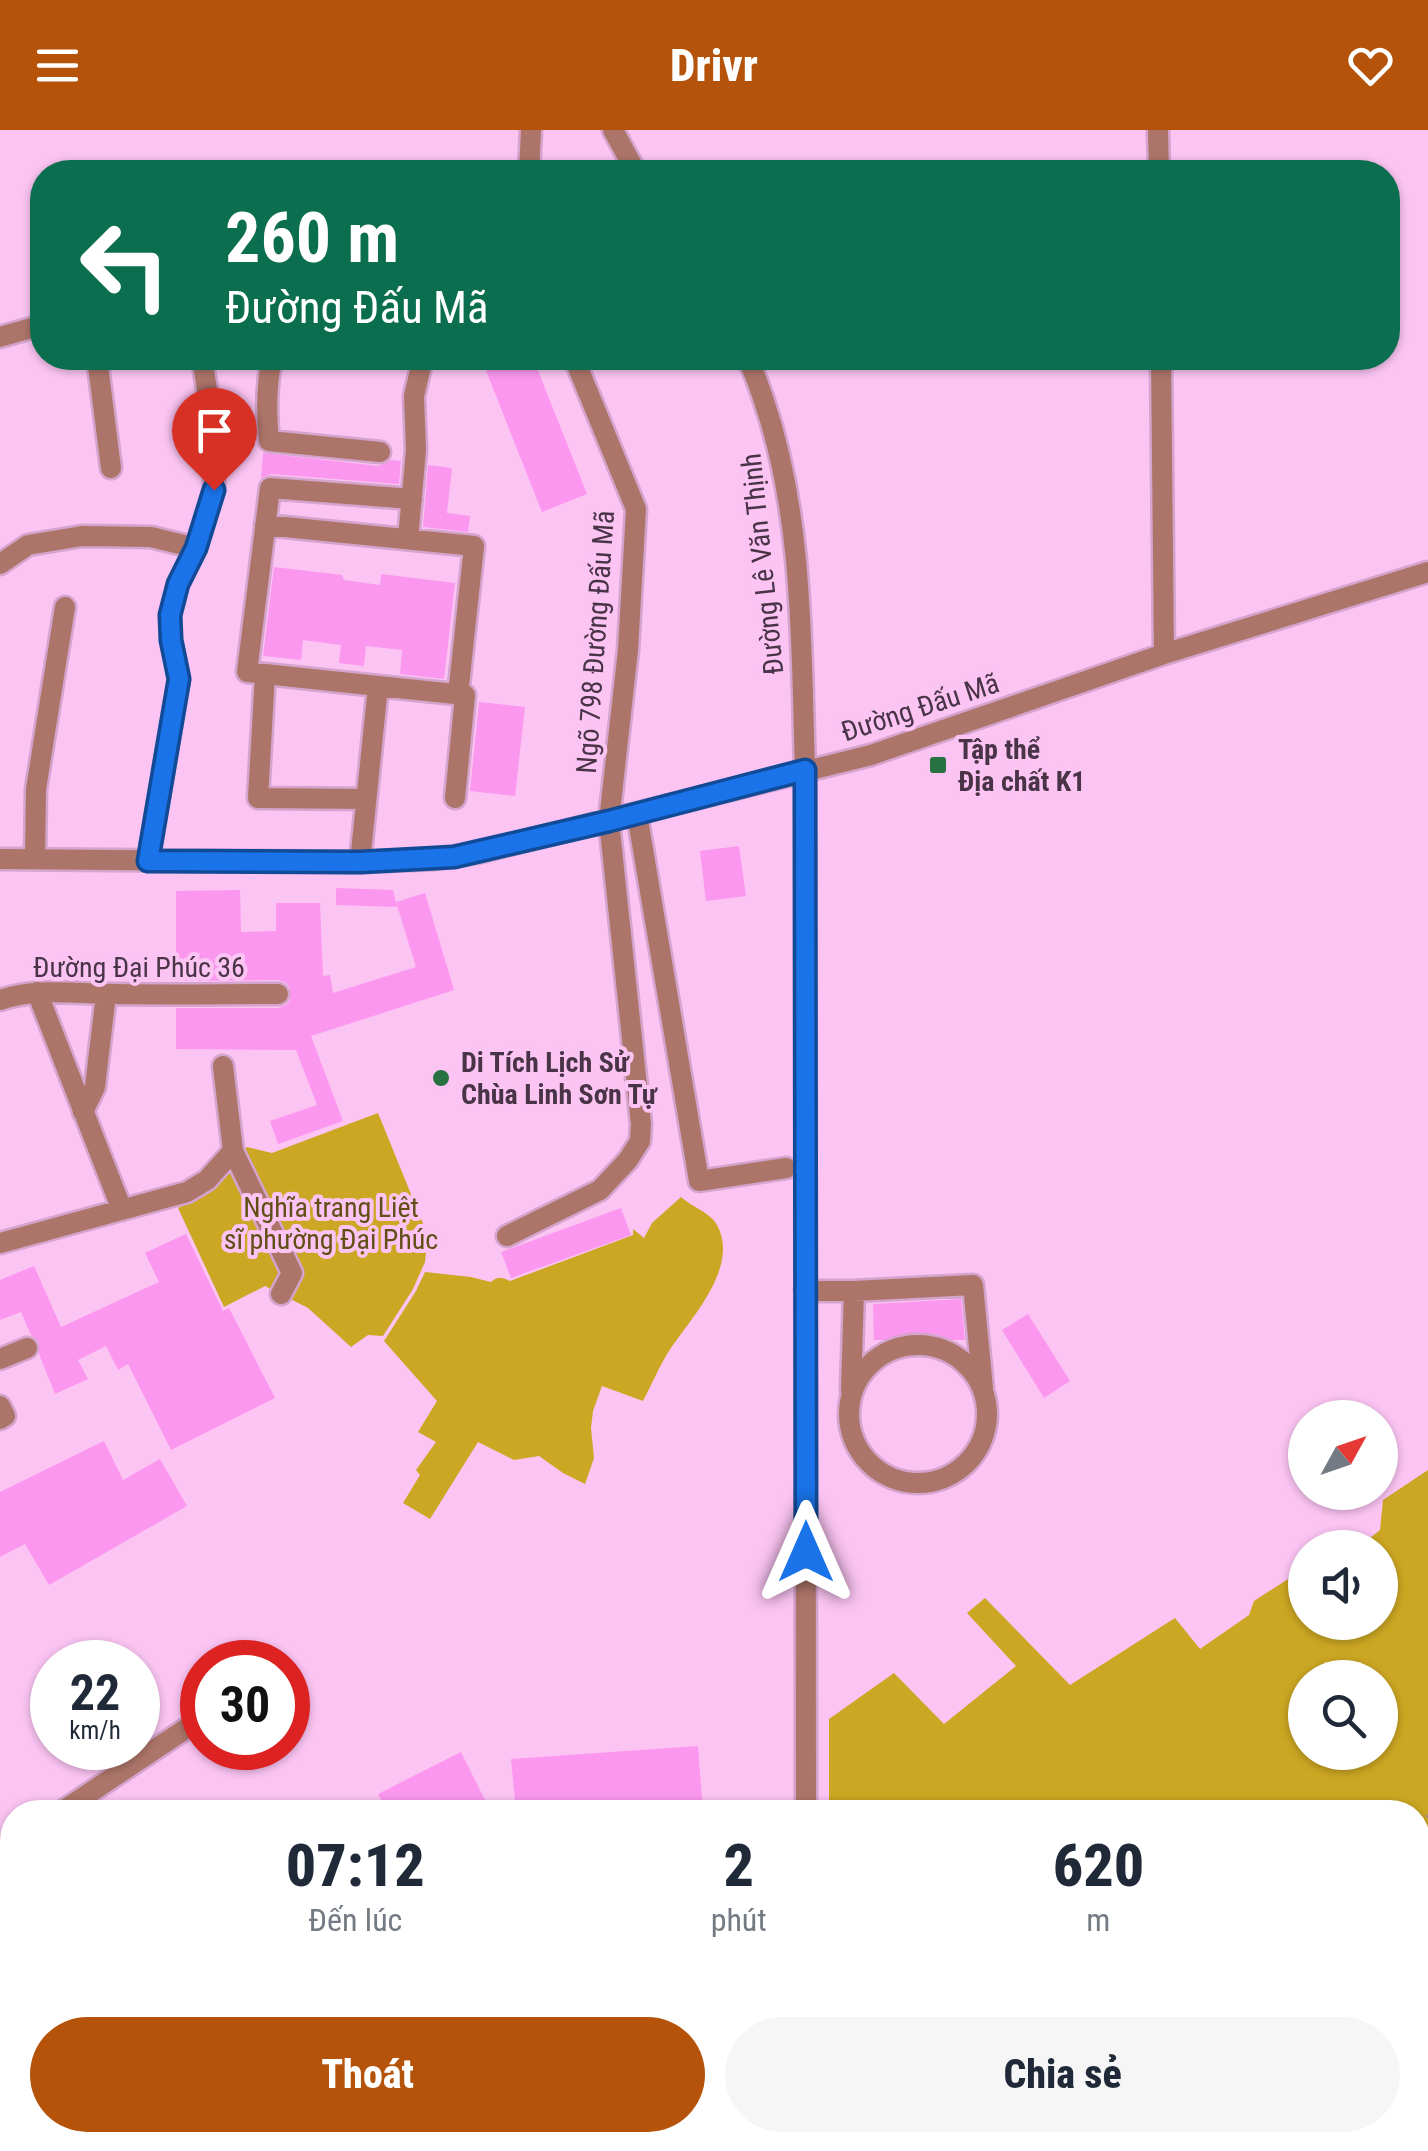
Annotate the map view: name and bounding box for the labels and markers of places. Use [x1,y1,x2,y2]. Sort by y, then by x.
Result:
pin [172,388,257,491]
place label: Tập thể Địa chất K1 [958,733,1085,798]
marker: Tập thể Địa chất K1 [927,754,949,776]
place label: Di Tích Lịch Sử Chùa Linh Sơn Tự [461,1046,658,1111]
marker: Di Tích Lịch Sử Chùa Linh Sơn Tự [430,1067,452,1089]

